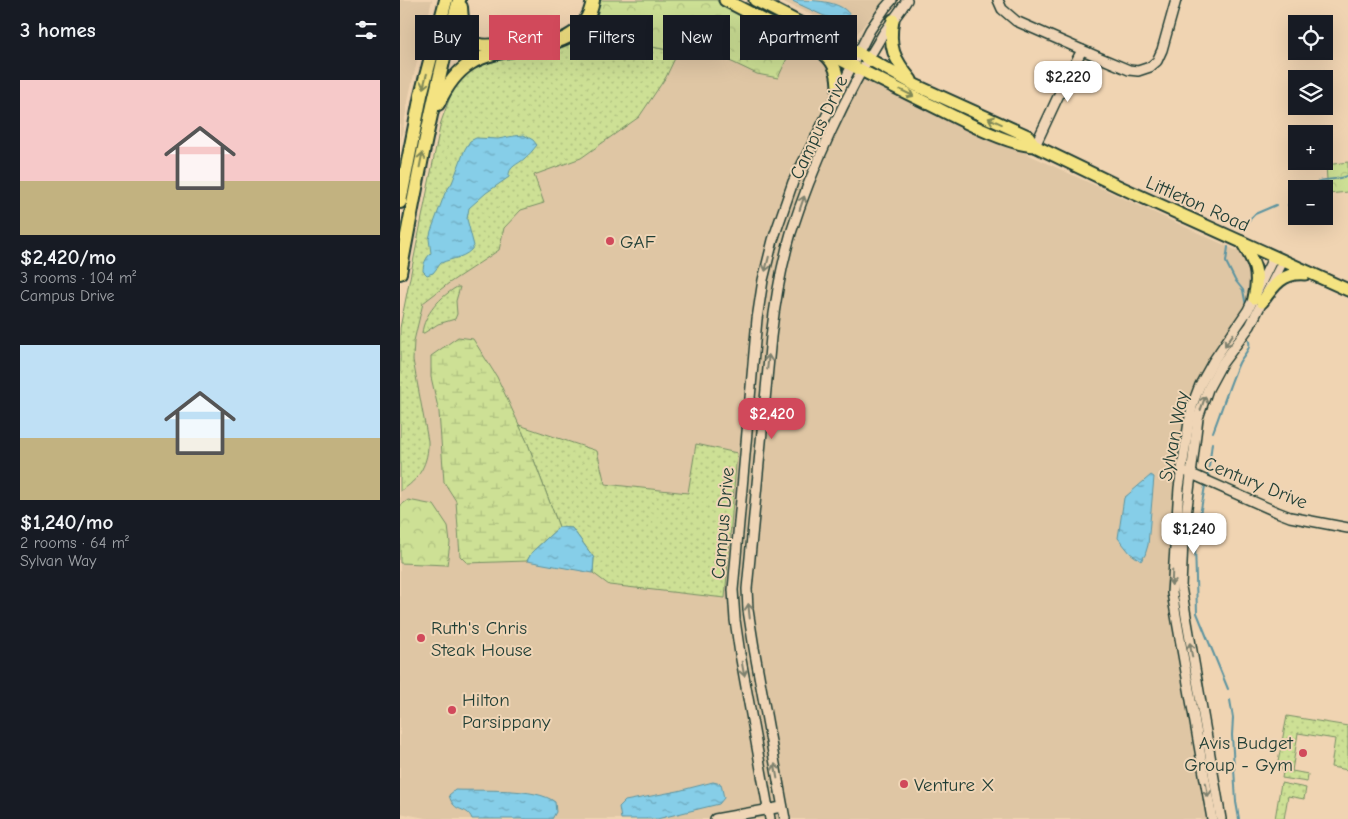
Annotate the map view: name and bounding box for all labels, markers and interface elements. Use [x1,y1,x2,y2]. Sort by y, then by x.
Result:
chip: Buy [415,15,479,60]
chip: Rent [489,15,560,60]
chip: Filters [570,15,653,60]
chip: New [663,15,730,60]
chip: Apartment [740,15,857,60]
map controls [1288,15,1333,225]
button: locate [1288,15,1333,60]
icon: filters [352,16,380,44]
text: 3 homes [20,18,96,42]
pin: $2,220 [1027,61,1109,103]
text: $2,220 [1045,68,1091,86]
button: layers [1288,70,1333,115]
street label: Campus Drive [785,72,853,183]
one-way arrow [420,73,429,89]
one-way arrow [899,88,914,98]
icon: home [155,113,245,203]
one-way arrow [988,116,1003,126]
button: + [1288,125,1333,170]
one-way arrow [417,152,427,168]
street label: Littleton Road [1142,171,1253,237]
button: − [1288,180,1333,225]
one-way arrow [797,196,807,212]
place label: GAF [620,231,656,253]
marker: GAF [604,235,616,247]
text: $2,420/mo [20,245,116,269]
one-way arrow [762,256,771,272]
text: 3 rooms · 104 m² [20,269,136,287]
text: Campus Drive [20,287,114,305]
one-way arrow [1224,332,1234,346]
one-way arrow [763,354,773,370]
icon: home [155,378,245,468]
street label: Sylvan Way [1155,389,1194,483]
one-way arrow [1199,396,1208,411]
pin: $2,420 [731,398,813,440]
text: $2,420 [749,405,795,423]
street label: Century Drive [1200,452,1311,514]
street label: Campus Drive [707,466,739,580]
text: $1,240/mo [20,510,113,534]
pin: $1,240 [1153,512,1235,555]
text: $1,240 [1172,520,1216,538]
text: 2 rooms · 64 m² [20,534,129,552]
text: Sylvan Way [20,552,97,570]
one-way arrow [1168,570,1177,586]
one-way arrow [744,603,754,619]
place label: Ruth's Chris Steak House [431,617,532,661]
marker: Ruth's Chris Steak House [415,632,427,644]
one-way arrow [1186,643,1196,659]
one-way arrow [738,661,748,677]
place label: Hilton Parsippany [462,689,551,733]
marker: Hilton Parsippany [446,704,458,716]
place label: Avis Budget Group - Gym [1184,732,1294,776]
marker: Avis Budget Group - Gym [1297,747,1309,759]
one-way arrow [770,763,780,779]
place label: Venture X [914,774,994,796]
marker: Venture X [898,778,910,790]
one-way arrow [1203,782,1213,798]

